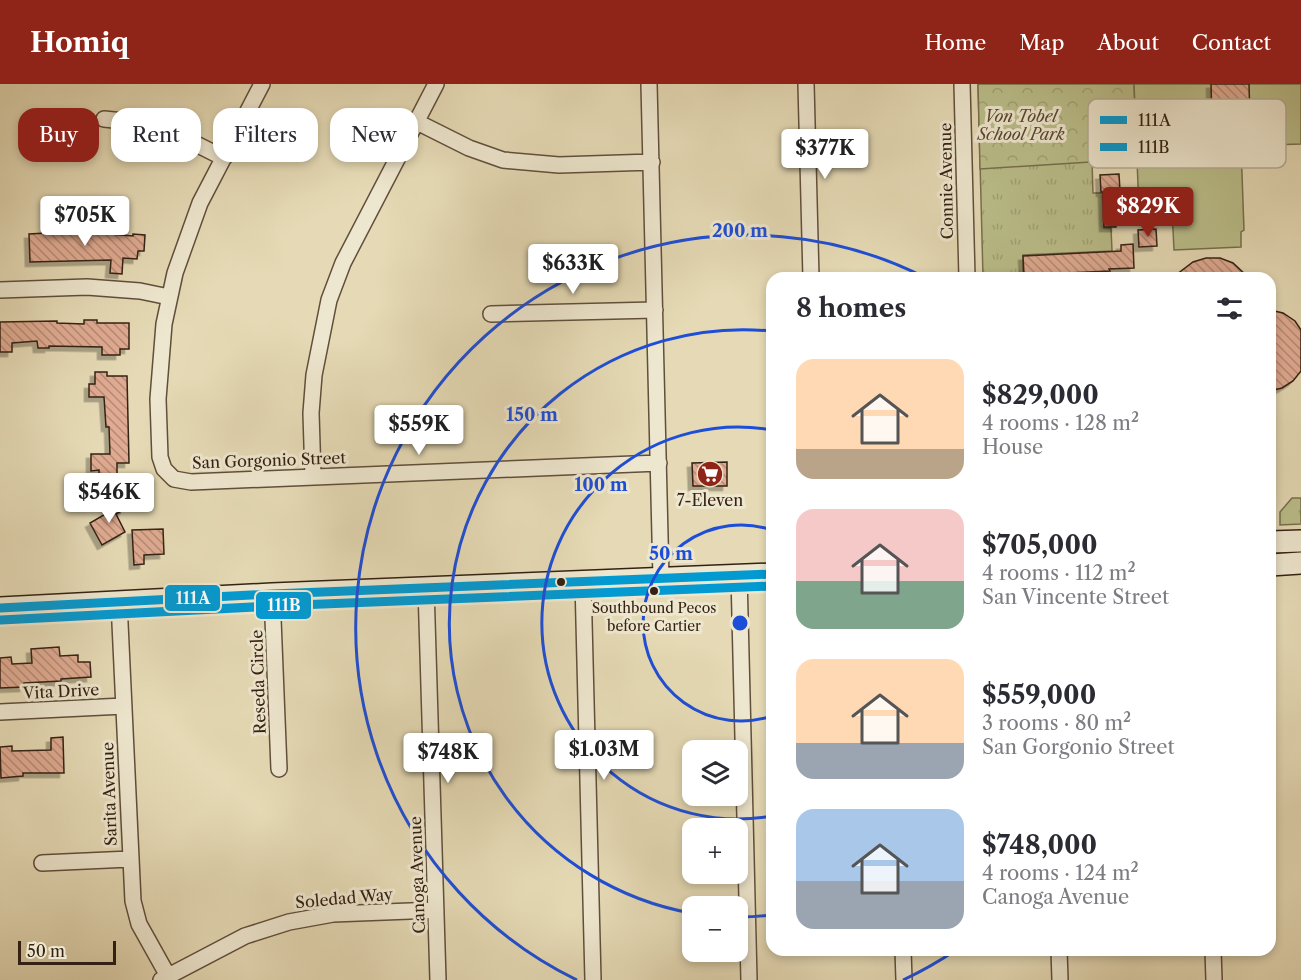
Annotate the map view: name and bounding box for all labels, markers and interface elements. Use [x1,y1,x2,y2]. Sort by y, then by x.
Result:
text: Homiq [30,25,129,59]
text: Home [925,30,986,55]
text: Map [1019,30,1064,55]
text: About [1097,30,1159,55]
text: Contact [1192,30,1271,55]
legend [1088,99,1286,168]
park label: Von Tobel School Park [976,106,1065,144]
chip: Buy [18,108,99,162]
chip: Rent [111,108,201,162]
chip: Filters [213,108,318,162]
chip: New [330,108,418,162]
text: 111A [1138,110,1172,130]
street label: Connie Avenue [935,123,957,239]
pin: $377K [783,129,867,180]
text: $377K [795,136,855,160]
text: 111B [1138,137,1169,157]
pin: $829K [1106,187,1190,238]
text: $829K [1116,194,1180,218]
pin: $705K [43,196,127,247]
text: $705K [54,203,116,227]
text: 200 m [712,220,768,242]
pin: $633K [531,244,615,295]
text: $633K [542,251,604,275]
text: 8 homes [796,292,906,324]
icon: filters [1213,292,1246,325]
text: $829,000 [982,379,1099,411]
icon: home [844,383,916,455]
text: 150 m [506,404,558,426]
pin: $559K [377,405,461,456]
text: 4 rooms · 128 m² [982,411,1139,435]
text: $559K [388,412,450,436]
text: House [982,435,1043,459]
street label: San Gorgonio Street [192,447,347,473]
supermarket icon: 7-Eleven [695,459,725,489]
pin: $546K [67,473,151,524]
text: 100 m [574,474,628,496]
text: $546K [78,480,140,504]
place label: 7-Eleven [677,490,743,510]
text: $705,000 [982,529,1098,561]
icon: home [844,533,916,605]
text: 50 m [649,543,693,565]
text: 4 rooms · 112 m² [982,561,1136,585]
unlabelled marker [555,576,567,588]
line badge: 111A [164,584,221,612]
marker: Southbound Pecos before Cartier [648,585,660,597]
text: San Vincente Street [982,585,1169,609]
text: 111A [176,588,211,608]
line badge: 111B [255,591,312,620]
text: 111B [267,595,301,615]
place label: Southbound Pecos before Cartier [592,599,716,635]
centre of rings [730,613,750,633]
street label: Reseda Circle [246,629,270,735]
street label: Vita Drive [21,679,100,703]
text: $559,000 [982,679,1096,711]
icon: home [844,683,916,755]
text: 3 rooms · 80 m² [982,711,1131,735]
pin: $1.03M [555,730,653,781]
pin: $748K [406,733,490,784]
text: San Gorgonio Street [982,735,1175,759]
text: $1.03M [569,737,639,761]
text: $748K [417,740,479,764]
map controls [682,740,748,962]
button: layers [682,740,748,806]
street label: Sarita Avenue [97,742,121,846]
street label: Canoga Avenue [405,816,429,934]
button: + [682,818,748,884]
text: $748,000 [982,829,1097,861]
icon: home [844,833,916,905]
text: 4 rooms · 124 m² [982,861,1139,885]
street label: Soledad Way [294,884,395,912]
text: Canoga Avenue [982,885,1129,909]
button: − [682,896,748,962]
scale bar [18,938,116,966]
text: 50 m [27,941,65,961]

